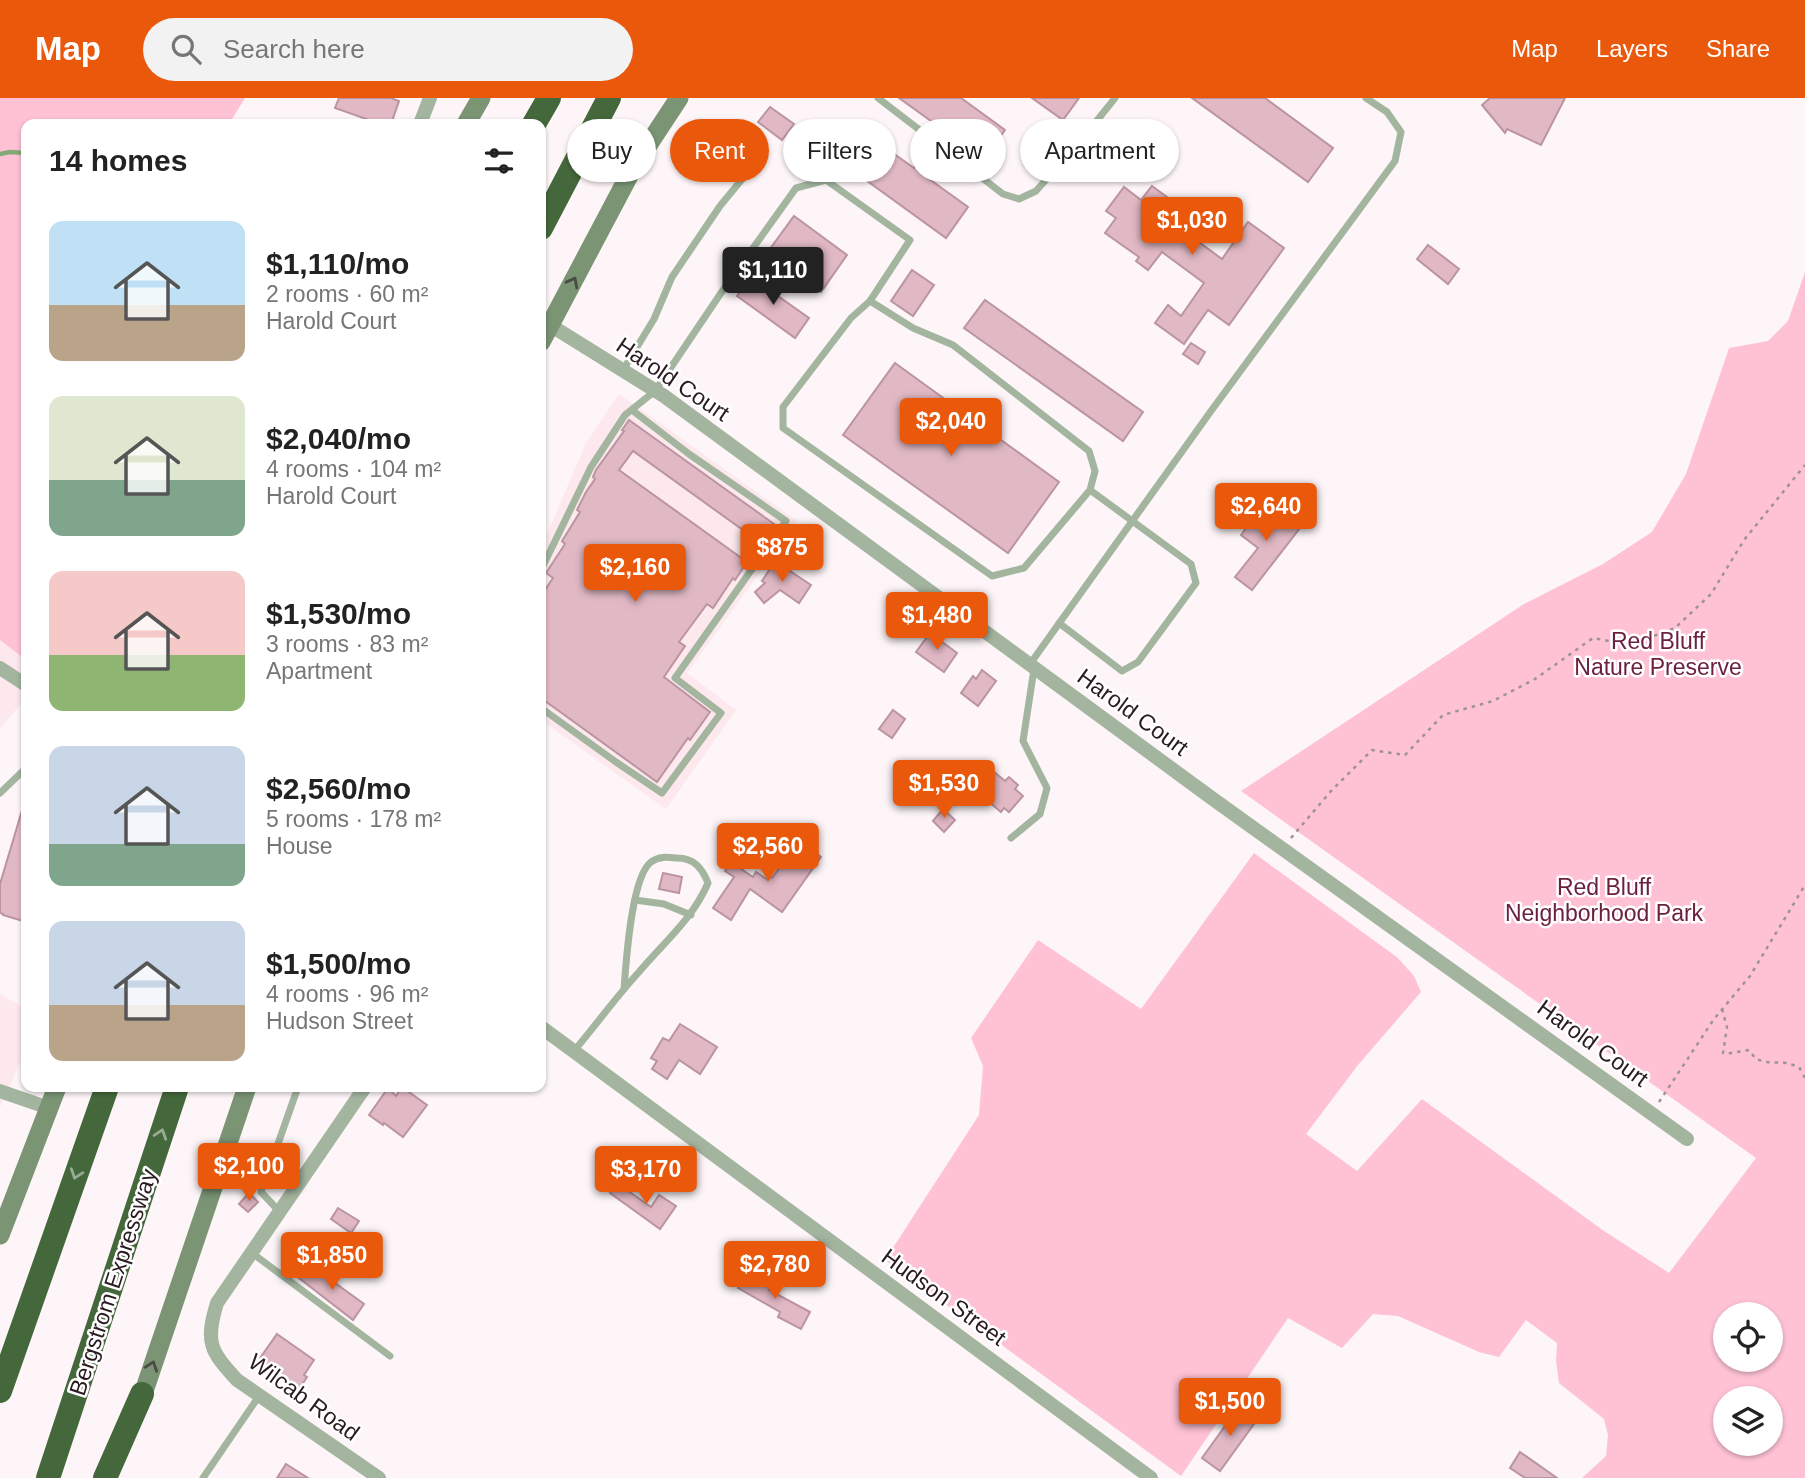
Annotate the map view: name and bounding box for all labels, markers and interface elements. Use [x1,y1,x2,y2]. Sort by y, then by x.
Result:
search box [143,18,633,81]
text: Map [35,30,101,67]
icon: search [167,30,205,68]
text: Search here [223,34,365,64]
text: Map [1511,35,1558,62]
text: Layers [1596,35,1668,62]
text: Share [1706,35,1770,62]
chip: Buy [567,119,656,182]
chip: Rent [670,119,769,182]
chip: Filters [783,119,896,182]
chip: New [910,119,1006,182]
chip: Apartment [1020,119,1179,182]
icon: filters [480,142,518,180]
text: 14 homes [49,144,187,177]
pin: $1,030 [1135,198,1249,257]
text: $1,030 [1157,207,1227,233]
text: $1,110/mo [266,247,409,280]
pin: $1,110 [716,248,830,307]
icon: home [105,249,189,333]
text: $1,110 [738,257,808,283]
one-way arrow [564,277,578,289]
text: 2 rooms · 60 m² [266,281,428,307]
text: Harold Court [266,308,396,334]
street label: Harold Court [612,332,735,427]
pin: $2,040 [894,398,1008,458]
text: $2,040 [916,408,986,434]
text: $2,040/mo [266,422,411,455]
icon: home [105,424,189,508]
text: 4 rooms · 104 m² [266,456,441,482]
text: Harold Court [266,483,396,509]
pin: $2,640 [1209,484,1323,543]
text: $2,640 [1231,493,1301,519]
pin: $875 [741,524,823,584]
text: $875 [756,534,808,560]
pin: $2,160 [578,545,692,604]
text: $2,160 [600,554,670,580]
pin: $1,480 [880,592,994,652]
text: $1,530/mo [266,597,411,630]
icon: home [105,599,189,683]
text: $1,480 [902,602,972,628]
park label: Red Bluff Nature Preserve [1574,628,1742,680]
text: 3 rooms · 83 m² [266,631,428,657]
text: Apartment [266,658,372,684]
street label: Harold Court [1073,663,1194,761]
pin: $1,530 [887,760,1001,820]
text: $1,530 [909,770,979,796]
text: $2,560/mo [266,772,411,805]
icon: home [105,774,189,858]
text: 5 rooms · 178 m² [266,806,441,832]
pin: $2,560 [711,824,825,883]
text: House [266,833,332,859]
text: $2,560 [733,833,803,859]
park label: Red Bluff Neighborhood Park [1505,874,1704,926]
text: $1,500/mo [266,947,411,980]
icon: home [105,949,189,1033]
text: 4 rooms · 96 m² [266,981,428,1007]
street label: Harold Court [1533,994,1654,1092]
text: Hudson Street [266,1008,413,1034]
one-way arrow [153,1128,167,1140]
pin: $2,100 [192,1144,306,1203]
pin: $3,170 [589,1146,703,1206]
text: $2,100 [214,1153,284,1179]
text: $3,170 [611,1156,681,1182]
street label: Bergstrom Expressway [64,1165,162,1398]
one-way arrow [70,1168,84,1180]
pin: $1,850 [275,1232,389,1292]
text: $1,850 [297,1242,367,1268]
pin: $2,780 [718,1242,832,1301]
street label: Hudson Street [877,1243,1012,1351]
text: $2,780 [740,1251,810,1277]
map controls [1713,1302,1783,1456]
button: locate [1713,1302,1783,1372]
street label: Wilcab Road [244,1348,364,1446]
one-way arrow [144,1360,158,1372]
pin: $1,500 [1173,1378,1287,1438]
button: layers [1713,1386,1783,1456]
text: $1,500 [1195,1388,1265,1414]

